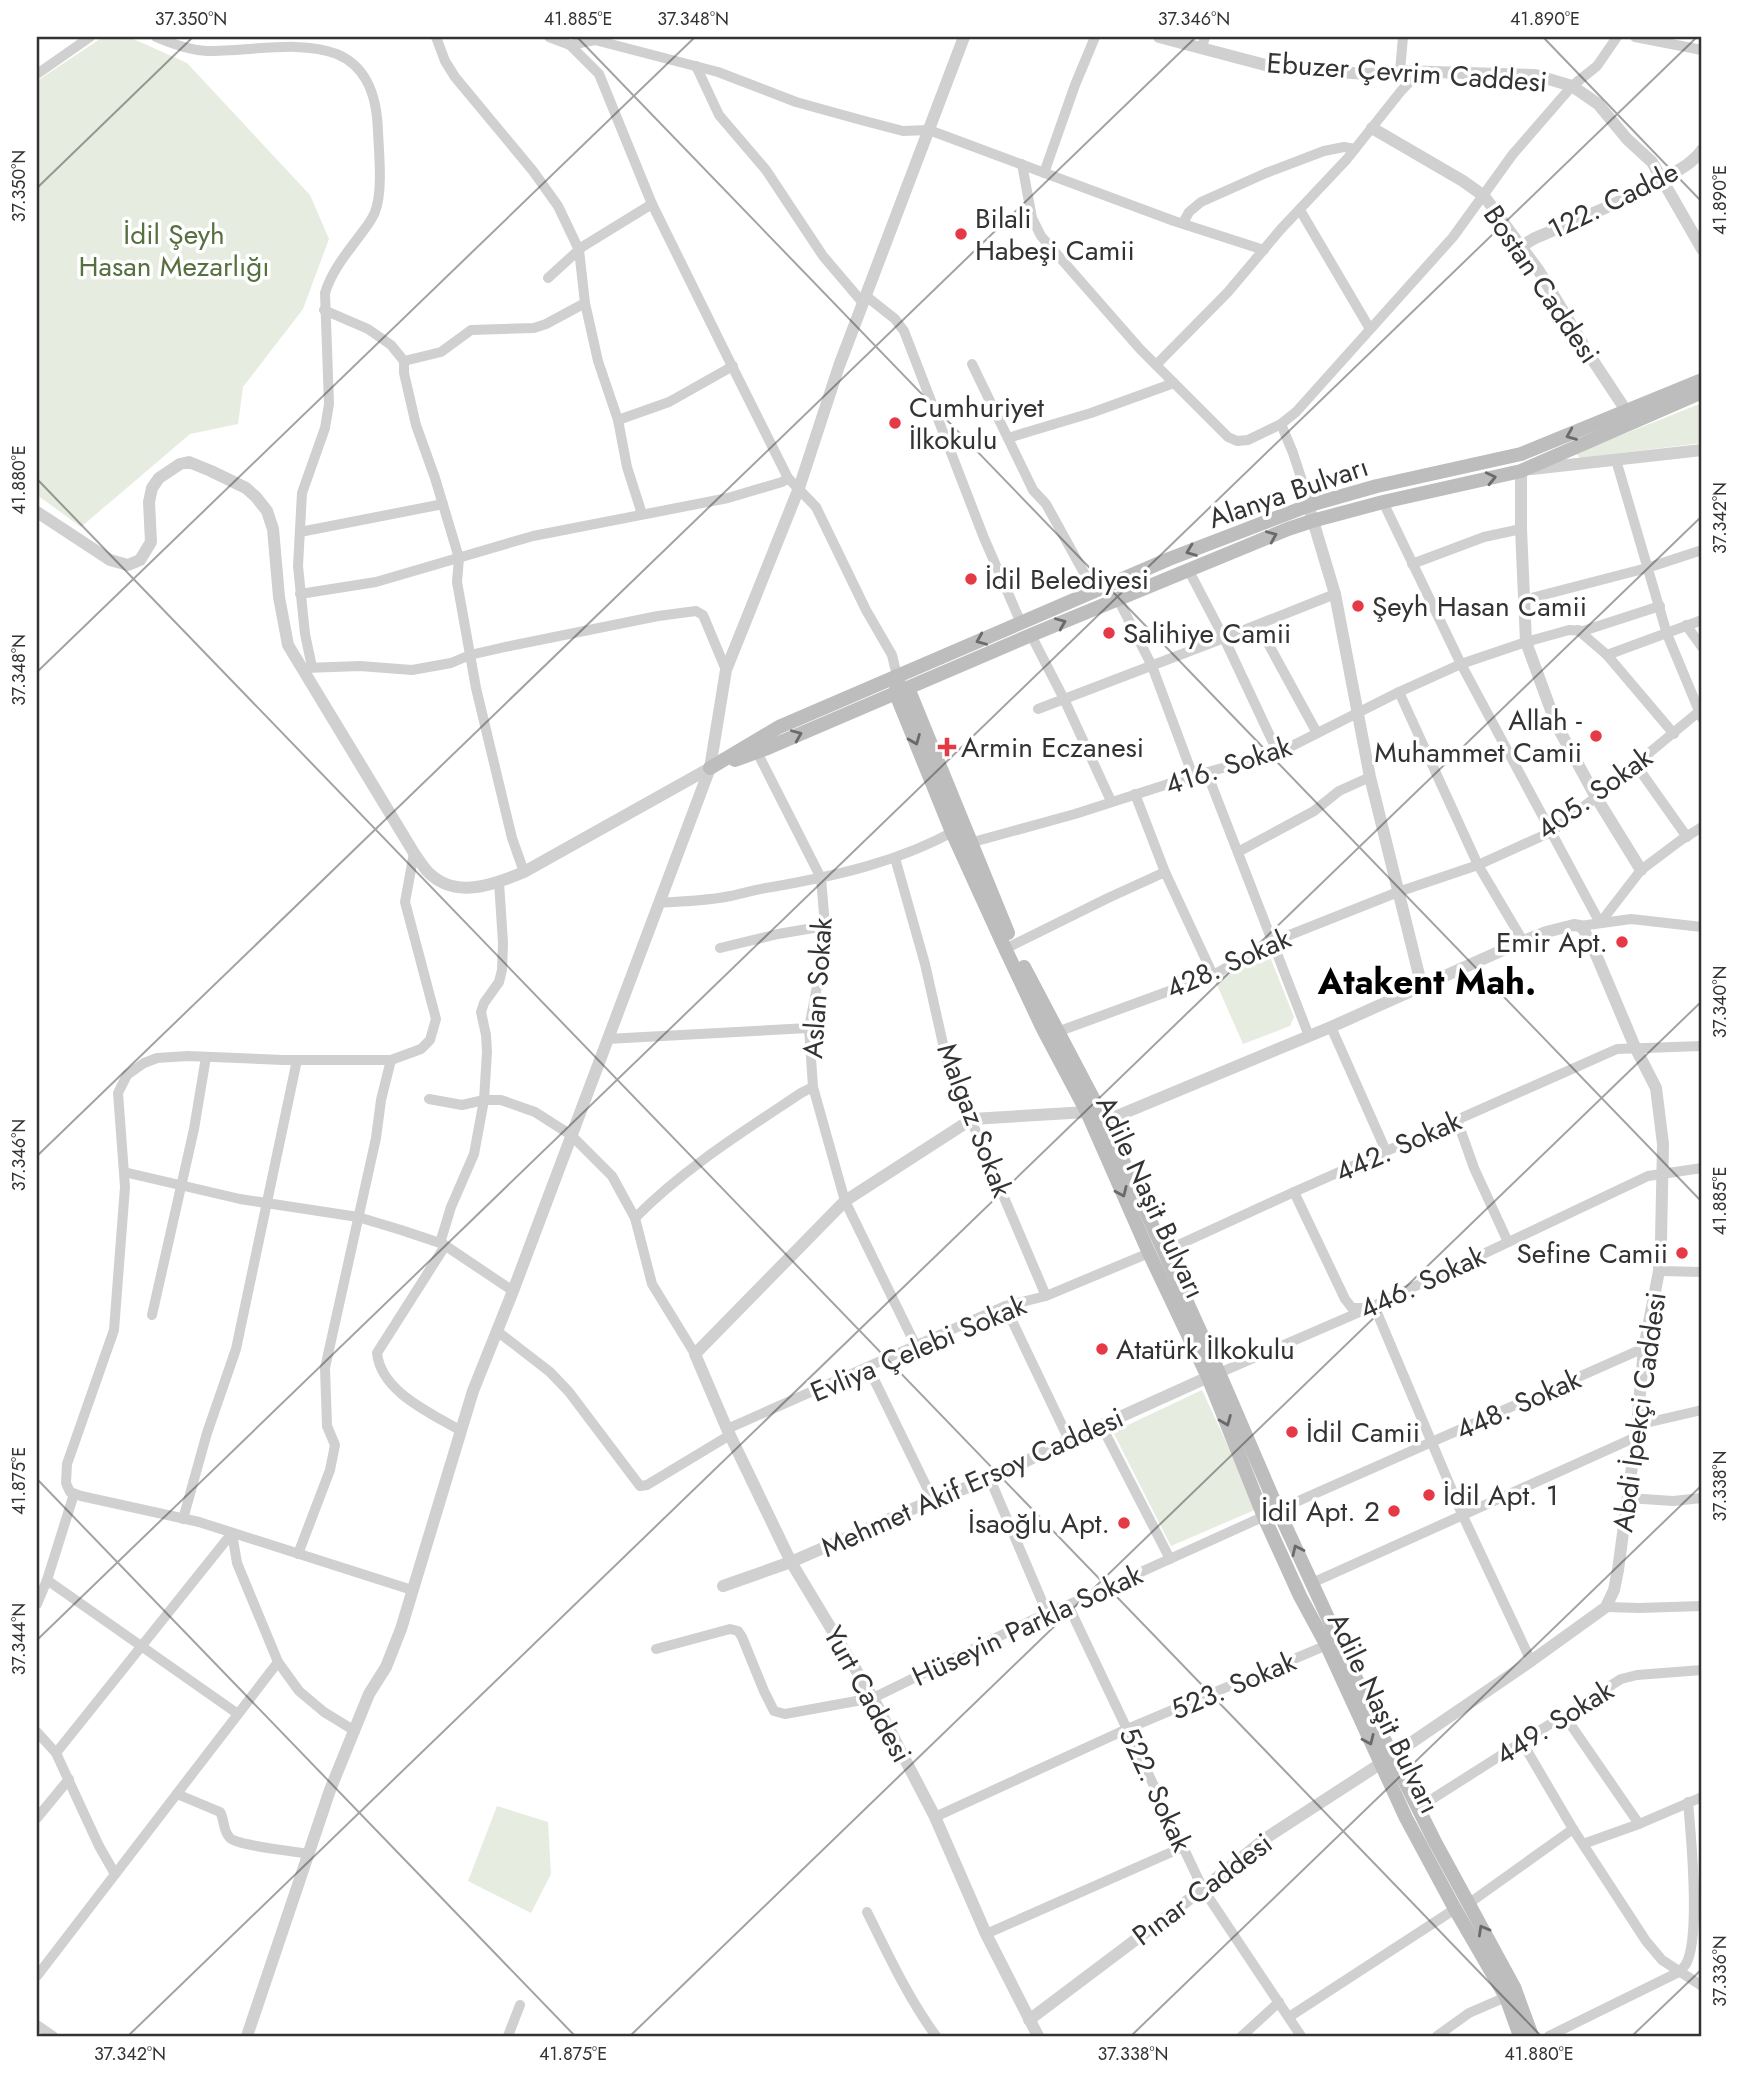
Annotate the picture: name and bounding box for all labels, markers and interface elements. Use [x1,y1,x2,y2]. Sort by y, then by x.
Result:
text: 37.350°N [155,6,227,32]
text: 41.885°E [544,6,612,32]
text: 37.348°N [657,6,729,32]
text: 37.346°N [1158,6,1230,32]
text: 41.890°E [1510,6,1580,32]
street label: Ebuzer Çevrim Caddesi [1265,42,1549,103]
text: 37.350°N [6,150,32,222]
street label: 122. Cadde [1541,151,1685,250]
text: 41.890°E [1707,165,1733,235]
street label: Bostan Caddesi [1473,197,1610,372]
place label: Bilali Habeşi Camii [975,198,1135,271]
park label: İdil Şeyh Hasan Mezarlığı [79,214,269,287]
marker: Bilali Habeşi Camii [953,226,969,242]
place label: Cumhuriyet İlkokulu [909,387,1044,460]
marker: Cumhuriyet İlkokulu [887,415,903,431]
one-way arrow [1566,427,1579,441]
text: 41.880°E [6,445,32,515]
street label: Alanya Bulvarı [1203,446,1374,539]
one-way arrow [1485,471,1497,486]
text: 37.342°N [1707,482,1733,554]
one-way arrow [1265,530,1277,544]
one-way arrow [1185,543,1197,557]
place label: İdil Belediyesi [985,559,1149,600]
marker: İdil Belediyesi [963,571,979,587]
place label: Şeyh Hasan Camii [1372,586,1587,627]
marker: Şeyh Hasan Camii [1350,598,1366,614]
place label: Salihiye Camii [1123,613,1291,654]
one-way arrow [1055,617,1067,631]
marker: Salihiye Camii [1101,625,1117,641]
one-way arrow [976,632,988,646]
text: 37.348°N [6,634,32,706]
place label: Allah - Muhammet Camii [1374,700,1582,773]
street label: 416. Sokak [1160,726,1297,805]
place label: Armin Eczanesi [961,727,1144,768]
marker: Allah - Muhammet Camii [1588,728,1604,744]
one-way arrow [790,730,802,744]
one-way arrow [907,733,921,746]
street label: 405. Sokak [1528,737,1661,850]
marker: Armin Eczanesi [939,739,955,755]
street label: Aslan Sokak [792,915,843,1060]
street label: 428. Sokak [1159,917,1298,1009]
place label: Emir Apt. [1496,922,1608,963]
marker: Emir Apt. [1614,934,1630,950]
district label: Atakent Mah. [1317,957,1536,1007]
text: 37.340°N [1707,966,1733,1038]
street label: Malgaz Sokak [926,1037,1023,1204]
street label: Adile Naşit Bulvarı [1086,1089,1215,1305]
street label: 442. Sokak [1329,1100,1468,1192]
text: 37.346°N [6,1119,32,1191]
text: 41.885°E [1707,1167,1733,1235]
one-way arrow [1114,1185,1128,1197]
place label: Sefine Camii [1516,1233,1668,1274]
street label: 446. Sokak [1353,1235,1492,1329]
marker: Sefine Camii [1674,1245,1690,1261]
street label: Evliya Çelebi Sokak [804,1284,1033,1412]
street label: Abdi İpekçi Caddesi [1602,1289,1677,1535]
place label: Atatürk İlkokulu [1116,1329,1295,1370]
marker: Atatürk İlkokulu [1094,1341,1110,1357]
street label: 448. Sokak [1449,1358,1588,1450]
street label: Mehmet Akif Ersoy Caddesi [814,1397,1130,1568]
place label: İdil Camii [1306,1412,1420,1453]
one-way arrow [1217,1415,1231,1427]
marker: İdil Camii [1284,1424,1300,1440]
text: 41.875°E [6,1447,32,1515]
text: 37.338°N [1707,1450,1733,1522]
place label: İdil Apt. 1 [1443,1475,1559,1516]
marker: İdil Apt. 1 [1421,1487,1437,1503]
place label: İdil Apt. 2 [1261,1491,1380,1532]
place label: İsaoğlu Apt. [968,1503,1110,1544]
marker: İdil Apt. 2 [1386,1503,1402,1519]
marker: İsaoğlu Apt. [1116,1515,1132,1531]
one-way arrow [1291,1545,1305,1557]
street label: Hüseyin Parkla Sokak [905,1554,1150,1697]
text: 37.344°N [6,1603,32,1675]
street label: Adile Naşit Bulvarı [1317,1606,1450,1821]
street label: Yurt Caddesi [813,1619,922,1770]
street label: 523. Sokak [1164,1641,1303,1730]
street label: 449. Sokak [1487,1670,1622,1775]
street label: 522. Sokak [1109,1720,1203,1859]
one-way arrow [1361,1733,1375,1745]
street label: Pınar Caddesi [1124,1823,1281,1956]
one-way arrow [1478,1925,1491,1938]
text: 37.336°N [1707,1935,1733,2007]
text: 37.342°N [94,2041,166,2067]
text: 41.875°E [539,2041,607,2067]
text: 37.338°N [1097,2041,1169,2067]
text: 41.880°E [1504,2041,1574,2067]

